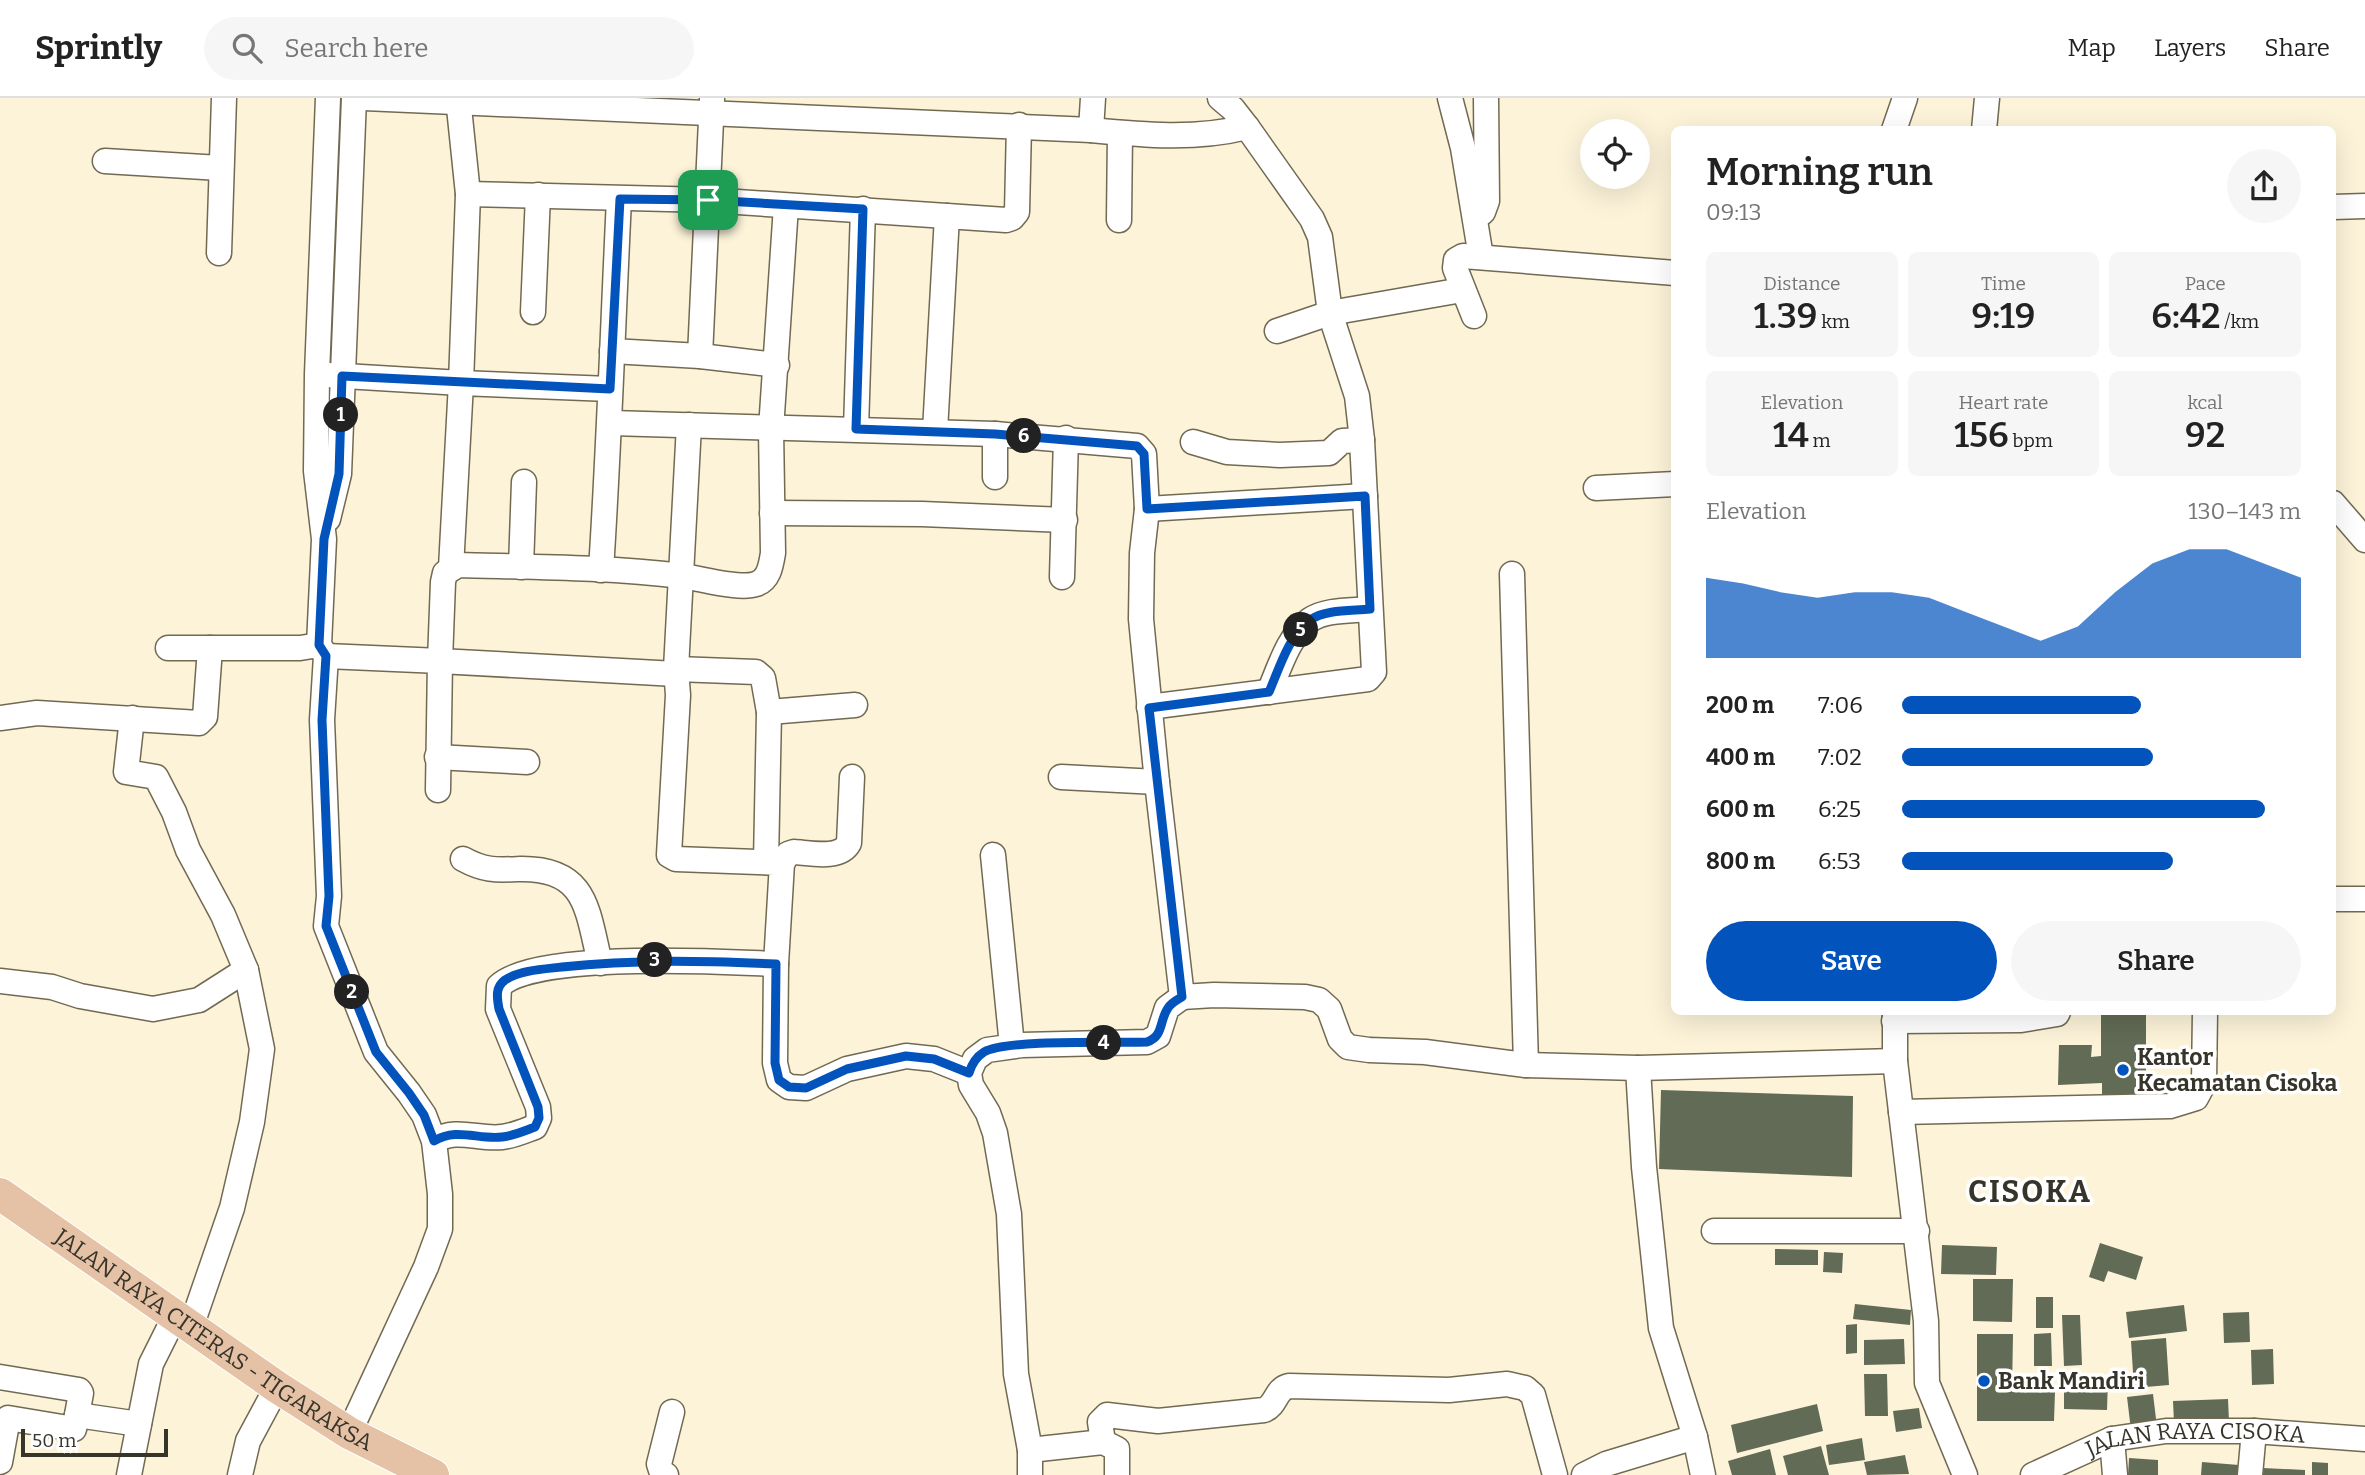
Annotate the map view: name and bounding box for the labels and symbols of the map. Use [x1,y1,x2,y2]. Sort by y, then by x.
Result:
pin [678,170,738,230]
pin: 1 [324,398,358,432]
pin: 6 [1006,418,1042,454]
pin: 5 [1284,612,1318,648]
pin: 3 [638,942,672,978]
pin: 2 [334,974,370,1010]
pin: 4 [1086,1026,1122,1060]
place label: Kantor Kecamatan Cisoka [2137,1043,2338,1097]
marker: Kantor Kecamatan Cisoka [2115,1062,2131,1078]
district label: CISOKA [1968,1174,2092,1210]
street label: JALAN RAYA CITERAS - TIGARAKSA [49,1222,378,1457]
place label: Bank Mandiri [1998,1367,2145,1395]
marker: Bank Mandiri [1976,1373,1992,1389]
street label: JALAN RAYA CISOKA [2080,1416,2307,1464]
scale bar [21,1426,168,1458]

